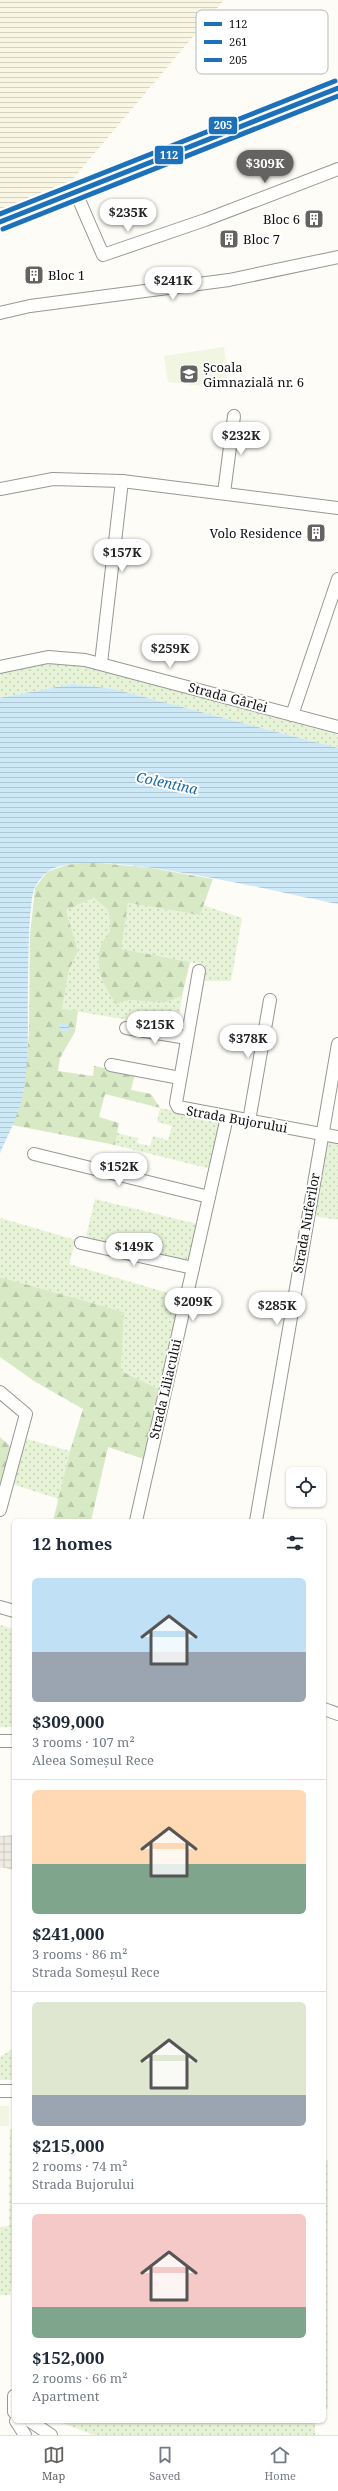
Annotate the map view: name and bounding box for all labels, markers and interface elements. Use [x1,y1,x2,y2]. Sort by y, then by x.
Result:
legend [196,10,328,74]
text: 112 [229,16,247,31]
text: 261 [229,34,247,49]
text: 205 [229,52,247,67]
line badge: 205 [208,116,238,135]
text: 205 [214,117,232,132]
line badge: 112 [154,145,184,165]
text: 112 [160,147,178,162]
pin: $309K [237,150,293,184]
text: $309K [246,154,284,172]
pin: $235K [100,199,156,233]
text: $235K [109,203,147,221]
building icon: Bloc 6 [303,208,325,230]
place label: Bloc 6 [263,210,300,228]
building icon: Bloc 7 [218,228,240,250]
place label: Bloc 7 [243,230,280,248]
building icon: Bloc 1 [23,264,45,286]
place label: Bloc 1 [48,266,85,284]
pin: $241K [145,267,201,301]
text: $241K [154,271,192,289]
place label: Școala Gimnazială nr. 6 [203,358,304,391]
school or university icon: Școala Gimnazială nr. 6 [178,363,200,385]
pin: $232K [213,422,269,456]
text: $232K [222,426,260,444]
building icon: Volo Residence [305,522,327,544]
place label: Volo Residence [209,524,302,542]
pin: $157K [94,539,150,573]
text: $157K [103,543,141,561]
pin: $259K [142,635,198,669]
text: $259K [151,639,189,657]
street label: Strada Gârlei [186,678,270,716]
water label: Colentina [135,767,200,798]
pin: $215K [127,1011,183,1045]
text: $215K [136,1015,174,1033]
pin: $378K [220,1025,276,1059]
text: $378K [229,1029,267,1047]
street label: Strada Bujorului [185,1101,289,1137]
pin: $152K [91,1153,147,1187]
text: $152K [100,1157,138,1175]
street label: Strada Nuferilor [288,1172,324,1274]
pin: $149K [106,1233,162,1267]
text: $149K [115,1237,153,1255]
pin: $209K [165,1288,221,1322]
text: $209K [174,1292,212,1310]
pin: $285K [249,1292,305,1326]
text: $285K [258,1296,296,1314]
street label: Strada Liliacului [145,1337,185,1441]
map controls [286,1467,326,1507]
button: locate [286,1467,326,1507]
text: 12 homes [32,1532,112,1555]
icon: filters [284,1532,306,1554]
icon: home [133,1604,205,1676]
text: $309,000 [32,1710,104,1733]
text: 3 rooms · 107 m² [32,1733,135,1751]
text: Aleea Someșul Rece [32,1751,154,1769]
icon: home [133,1816,205,1888]
text: $241,000 [32,1922,104,1945]
text: 3 rooms · 86 m² [32,1945,127,1963]
text: Strada Someșul Rece [32,1963,160,1981]
icon: home [133,2028,205,2100]
text: $215,000 [32,2134,104,2157]
text: 2 rooms · 74 m² [32,2157,127,2175]
text: Strada Bujorului [32,2175,135,2193]
icon: home [133,2240,205,2312]
text: $152,000 [32,2346,104,2369]
text: 2 rooms · 66 m² [32,2369,127,2387]
text: Apartment [32,2387,99,2405]
tab: Map [42,2444,65,2483]
tab: Saved [149,2444,181,2483]
tab: Home [265,2444,296,2483]

